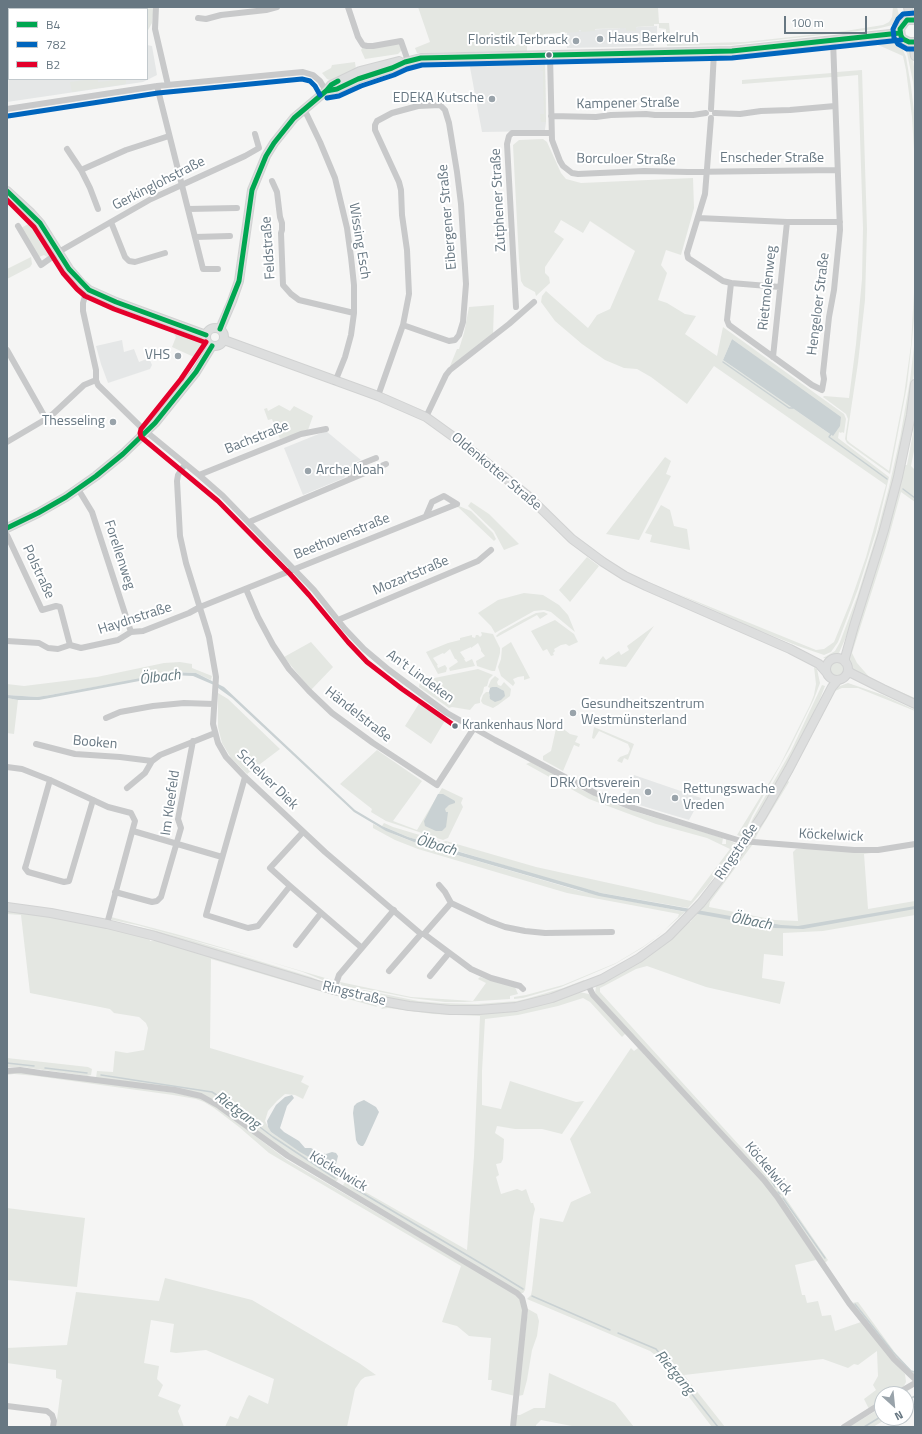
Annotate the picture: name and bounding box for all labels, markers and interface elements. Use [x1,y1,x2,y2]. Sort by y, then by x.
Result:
legend [8,8,148,80]
scale bar [786,8,869,34]
text: 100 m [791,13,824,32]
text: B4 [46,15,60,34]
place label: Haus Berkelruh [608,31,699,47]
place label: Floristik Terbrack [468,33,568,49]
marker: Haus Berkelruh [595,34,605,44]
text: 782 [46,35,66,54]
marker: Floristik Terbrack [571,36,581,46]
unlabelled marker [544,50,554,60]
text: B2 [46,55,60,74]
place label: EDEKA Kutsche [393,91,484,107]
marker: EDEKA Kutsche [487,94,497,104]
street label: Kampener Straße [576,95,680,113]
street label: Zutphener Straße [488,148,510,252]
street label: Borculoer Straße [576,151,676,169]
street label: Enscheder Straße [720,151,824,167]
street label: Gerkinglohstraße [110,153,208,215]
street label: Eibergener Straße [435,163,461,271]
street label: Wissing Esch [345,202,373,280]
street label: Feldstraße [258,216,280,280]
street label: Rietmolenweg [755,245,781,331]
street label: Hengeloer Straße [804,252,834,356]
place label: VHS [145,348,170,364]
marker: VHS [173,351,183,361]
place label: Thesseling [42,414,105,430]
marker: Thesseling [108,417,118,427]
street label: Bachstraße [222,418,292,458]
street label: Oldenkotter Straße [448,429,544,515]
place label: Arche Noah [316,463,384,479]
marker: Arche Noah [303,466,313,476]
street label: Beethovenstraße [292,510,392,564]
street label: Forellenweg [100,518,138,592]
street label: Polstraße [18,543,58,601]
street label: Mozartstraße [371,553,451,599]
street label: Haydnstraße [96,599,174,639]
street label: An't Lindeken [383,647,457,707]
water label: Ölbach [138,667,182,689]
street label: Händelstraße [321,684,395,746]
place label: Gesundheitszentrum Westmünsterland [581,697,704,730]
marker: Gesundheitszentrum Westmünsterland [568,708,578,718]
place label: Krankenhaus Nord [462,718,563,734]
marker: Krankenhaus Nord [450,721,460,731]
street label: Booken [72,733,118,753]
street label: Schelver Diek [233,747,301,813]
street label: Im Kleefeld [158,769,184,837]
place label: DRK Ortsverein Vreden [550,776,640,808]
place label: Rettungswache Vreden [683,782,775,814]
marker: DRK Ortsverein Vreden [643,787,653,797]
marker: Rettungswache Vreden [670,793,680,803]
street label: Ringstraße [712,820,762,884]
street label: Köckelwick [798,826,864,846]
water label: Ölbach [414,832,458,860]
water label: Ölbach [729,909,773,935]
street label: Ringstraße [321,978,387,1010]
water label: Rietgang [211,1088,263,1134]
street label: Köckelwick [741,1139,795,1199]
street label: Köckelwick [306,1148,370,1196]
water label: Rietgang [650,1347,698,1399]
north arrow [874,1386,914,1426]
text: N [892,1407,906,1425]

